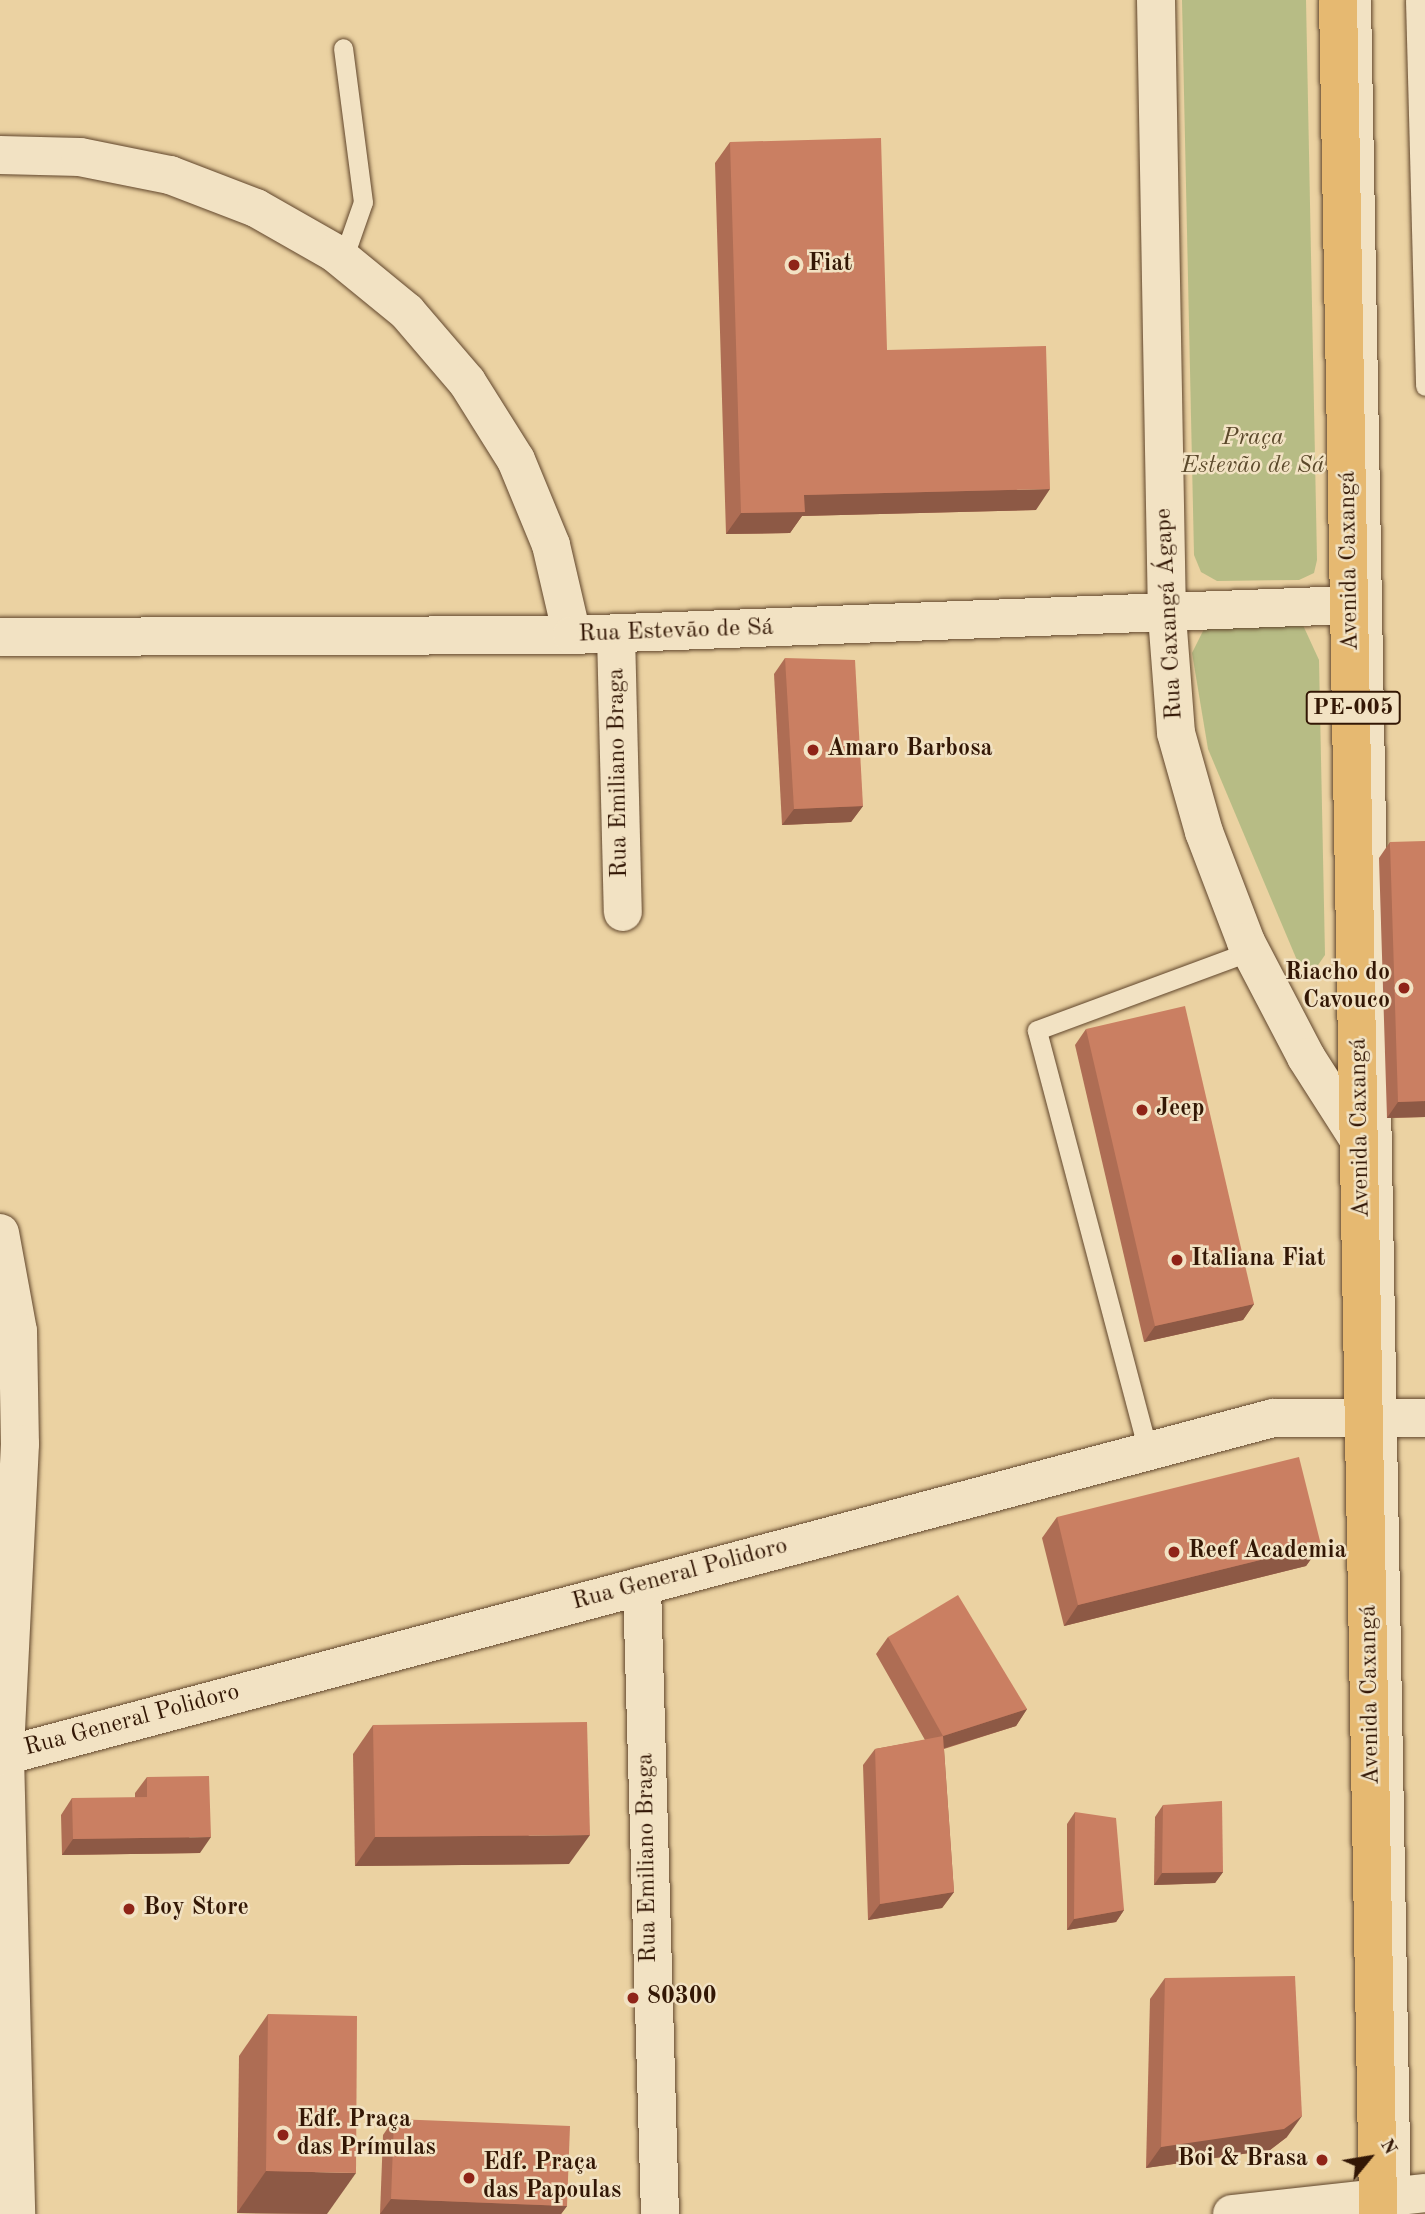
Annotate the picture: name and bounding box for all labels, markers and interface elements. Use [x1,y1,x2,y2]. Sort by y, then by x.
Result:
place label: Fiat [808,251,852,279]
marker: Fiat [786,257,802,273]
park label: Praça Estevão de Sá [1181,425,1325,481]
street label: Avenida Caxangá [1334,471,1366,651]
street label: Rua Caxangá Ágape [1150,507,1190,721]
street label: Rua Estevão de Sá [578,614,774,650]
street label: Rua Emiliano Braga [603,668,635,878]
road number: PE-005 [1304,688,1402,728]
place label: Amaro Barbosa [827,736,993,764]
marker: Amaro Barbosa [805,742,821,758]
place label: Riacho do Cavouco [1285,960,1390,1016]
marker: Riacho do Cavouco [1396,980,1412,996]
street label: Avenida Caxangá [1345,1038,1377,1218]
place label: Jeep [1156,1096,1205,1124]
marker: Jeep [1134,1102,1150,1118]
place label: Italiana Fiat [1191,1246,1326,1274]
marker: Italiana Fiat [1169,1252,1185,1268]
street label: Rua General Polidoro [569,1532,791,1618]
place label: Reef Academia [1188,1538,1347,1566]
marker: Reef Academia [1166,1544,1182,1560]
street label: Avenida Caxangá [1355,1605,1387,1785]
street label: Rua General Polidoro [21,1678,243,1764]
street label: Rua Emiliano Braga [632,1753,664,1963]
place label: Boy Store [143,1895,249,1923]
marker: Boy Store [121,1901,137,1917]
place label: 80300 [647,1984,717,2012]
marker: 80300 [625,1990,641,2006]
place label: Edf. Praça das Prímulas [297,2107,436,2163]
north arrow [1334,2123,1404,2193]
marker: Edf. Praça das Prímulas [275,2127,291,2143]
text: N [1376,2136,1399,2158]
place label: Boi & Brasa [1177,2146,1308,2174]
place label: Edf. Praça das Papoulas [483,2150,621,2206]
marker: Boi & Brasa [1314,2152,1330,2168]
marker: Edf. Praça das Papoulas [461,2170,477,2186]

